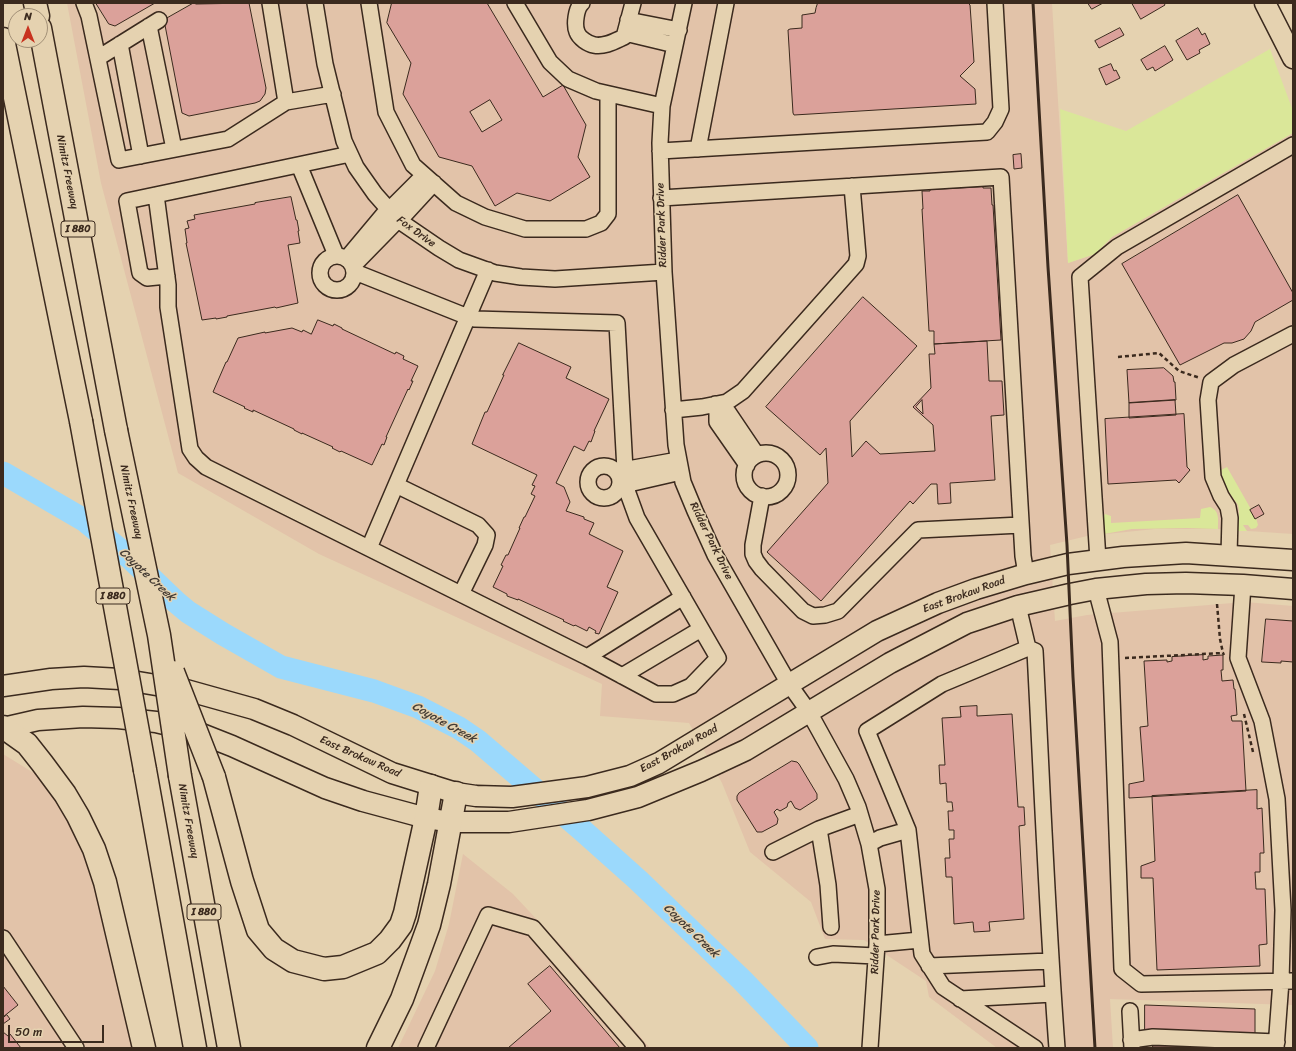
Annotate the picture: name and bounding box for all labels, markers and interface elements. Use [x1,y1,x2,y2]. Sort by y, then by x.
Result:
text: N [24,7,32,26]
north arrow [8,8,48,48]
street label: Nimitz Freeway [53,134,81,210]
street label: Ridder Park Drive [654,182,670,268]
street label: Fox Drive [394,213,438,251]
road number: I 880 [61,221,95,237]
street label: Nimitz Freeway [117,464,145,540]
street label: Ridder Park Drive [687,500,735,582]
water label: Coyote Creek [116,545,178,605]
street label: East Brokaw Road [921,574,1007,616]
road number: I 880 [96,588,130,604]
water label: Coyote Creek [409,699,479,747]
street label: East Brokaw Road [638,722,720,776]
street label: East Brokaw Road [318,733,402,781]
street label: Nimitz Freeway [175,783,201,859]
street label: Ridder Park Drive [869,890,883,974]
water label: Coyote Creek [660,901,722,961]
road number: I 880 [187,904,221,920]
scale bar [10,1017,106,1043]
text: 50 m [15,1021,42,1043]

